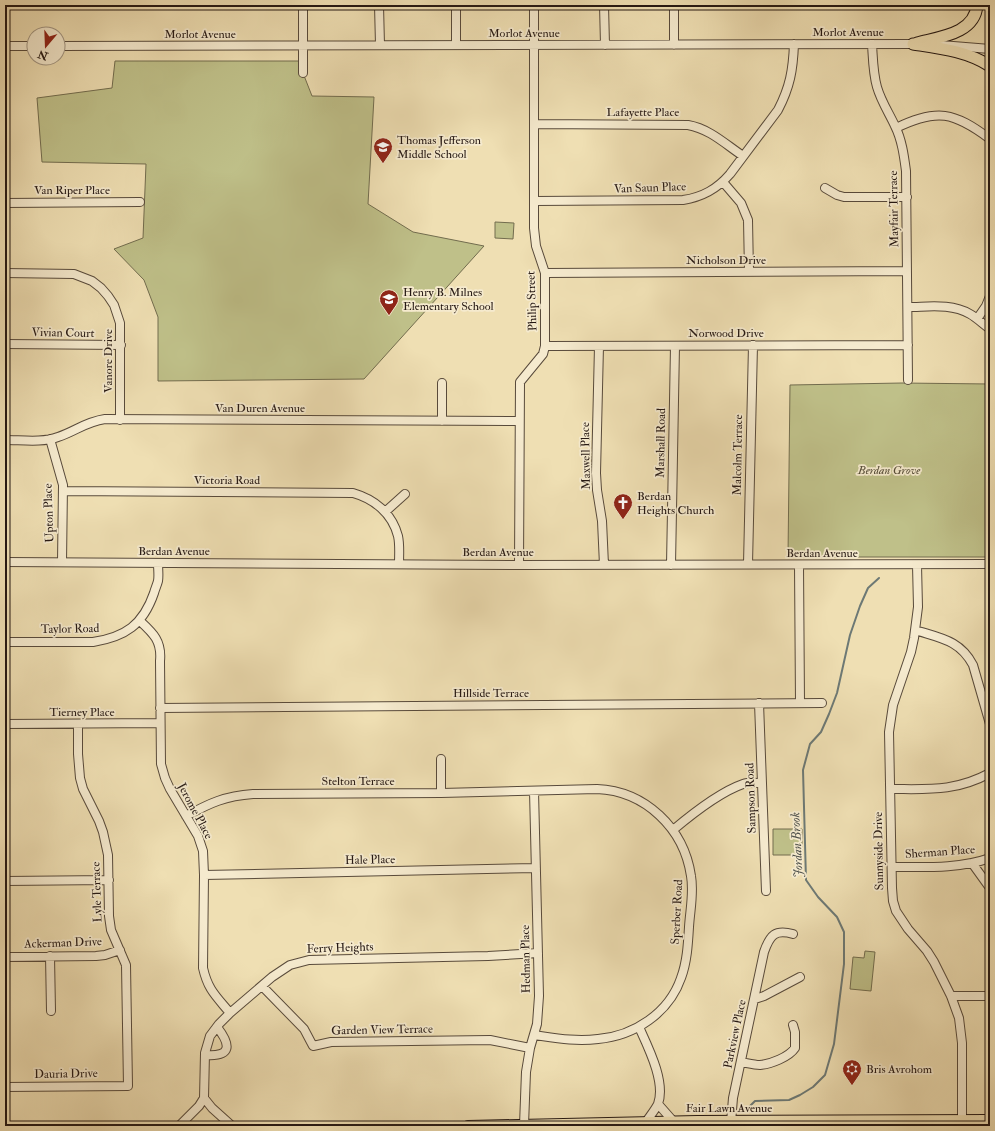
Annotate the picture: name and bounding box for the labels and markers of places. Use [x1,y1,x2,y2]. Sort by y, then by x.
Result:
place label: Thomas Jefferson Middle School [397,133,481,162]
school or university icon: Thomas Jefferson Middle School [372,136,394,164]
place label: Henry B. Milnes Elementary School [403,285,494,314]
school or university icon: Henry B. Milnes Elementary School [378,288,400,316]
place label: Berdan Heights Church [637,489,715,518]
church icon: Berdan Heights Church [612,492,634,520]
synagogue icon: Bris Avrohom [841,1058,863,1086]
place label: Bris Avrohom [866,1062,933,1077]

